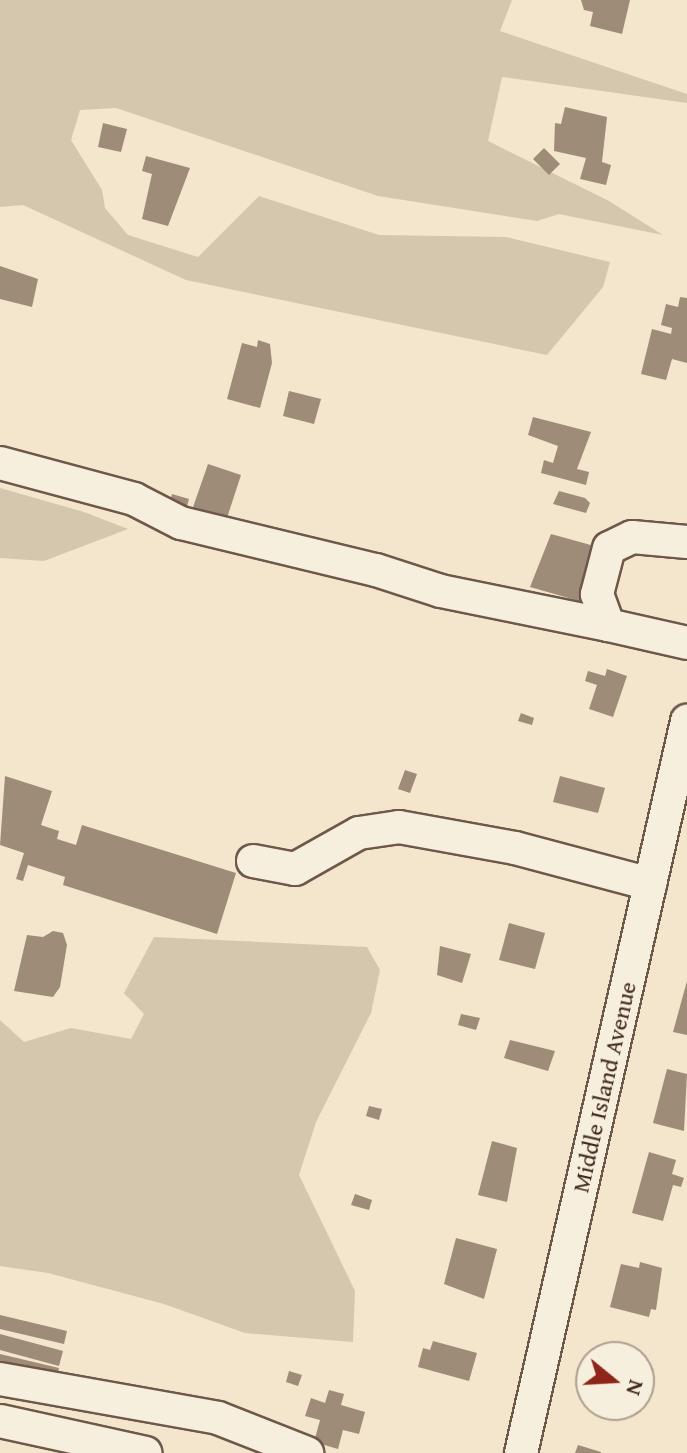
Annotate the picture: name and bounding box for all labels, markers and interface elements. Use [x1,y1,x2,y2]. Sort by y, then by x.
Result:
street label: Middle Island Avenue [566,979,642,1195]
north arrow [575,1341,655,1421]
text: N [618,1376,653,1400]

